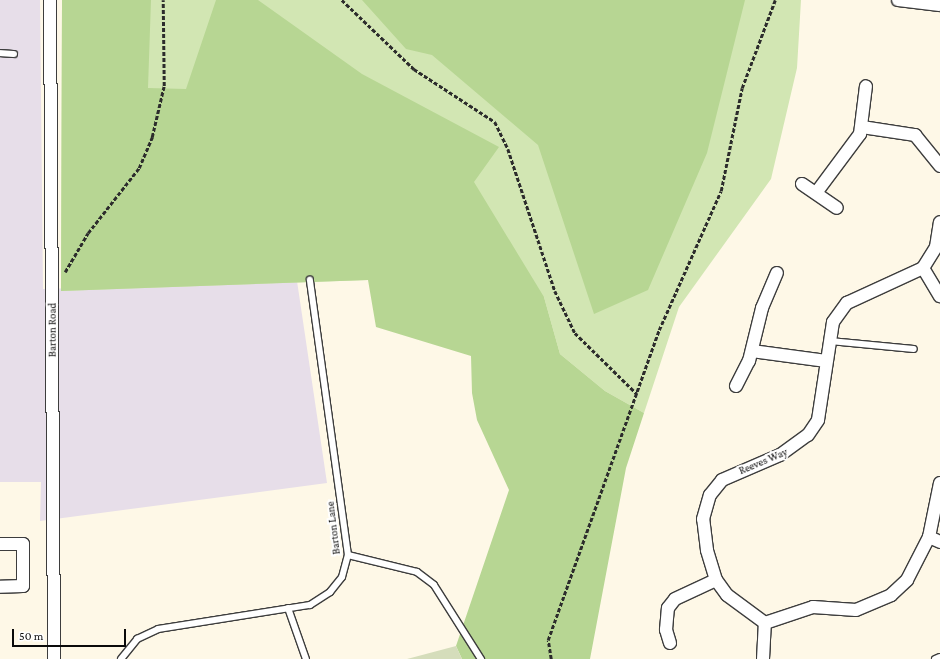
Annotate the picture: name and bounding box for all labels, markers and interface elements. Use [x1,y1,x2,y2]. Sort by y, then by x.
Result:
street label: Barton Road [45,303,59,357]
street label: Reeves Way [737,445,789,477]
street label: Barton Lane [323,501,343,555]
scale bar [14,621,128,647]
text: 50 m [19,629,43,643]

